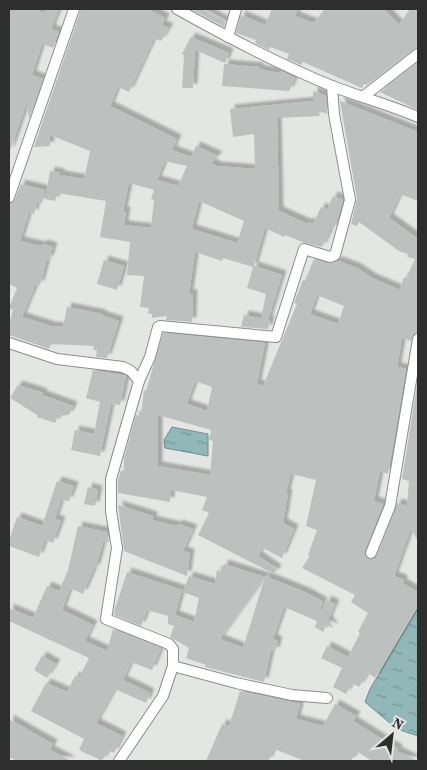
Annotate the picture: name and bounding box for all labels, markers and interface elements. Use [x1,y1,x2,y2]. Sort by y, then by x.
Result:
north arrow [367,710,417,760]
text: N [389,712,407,735]

